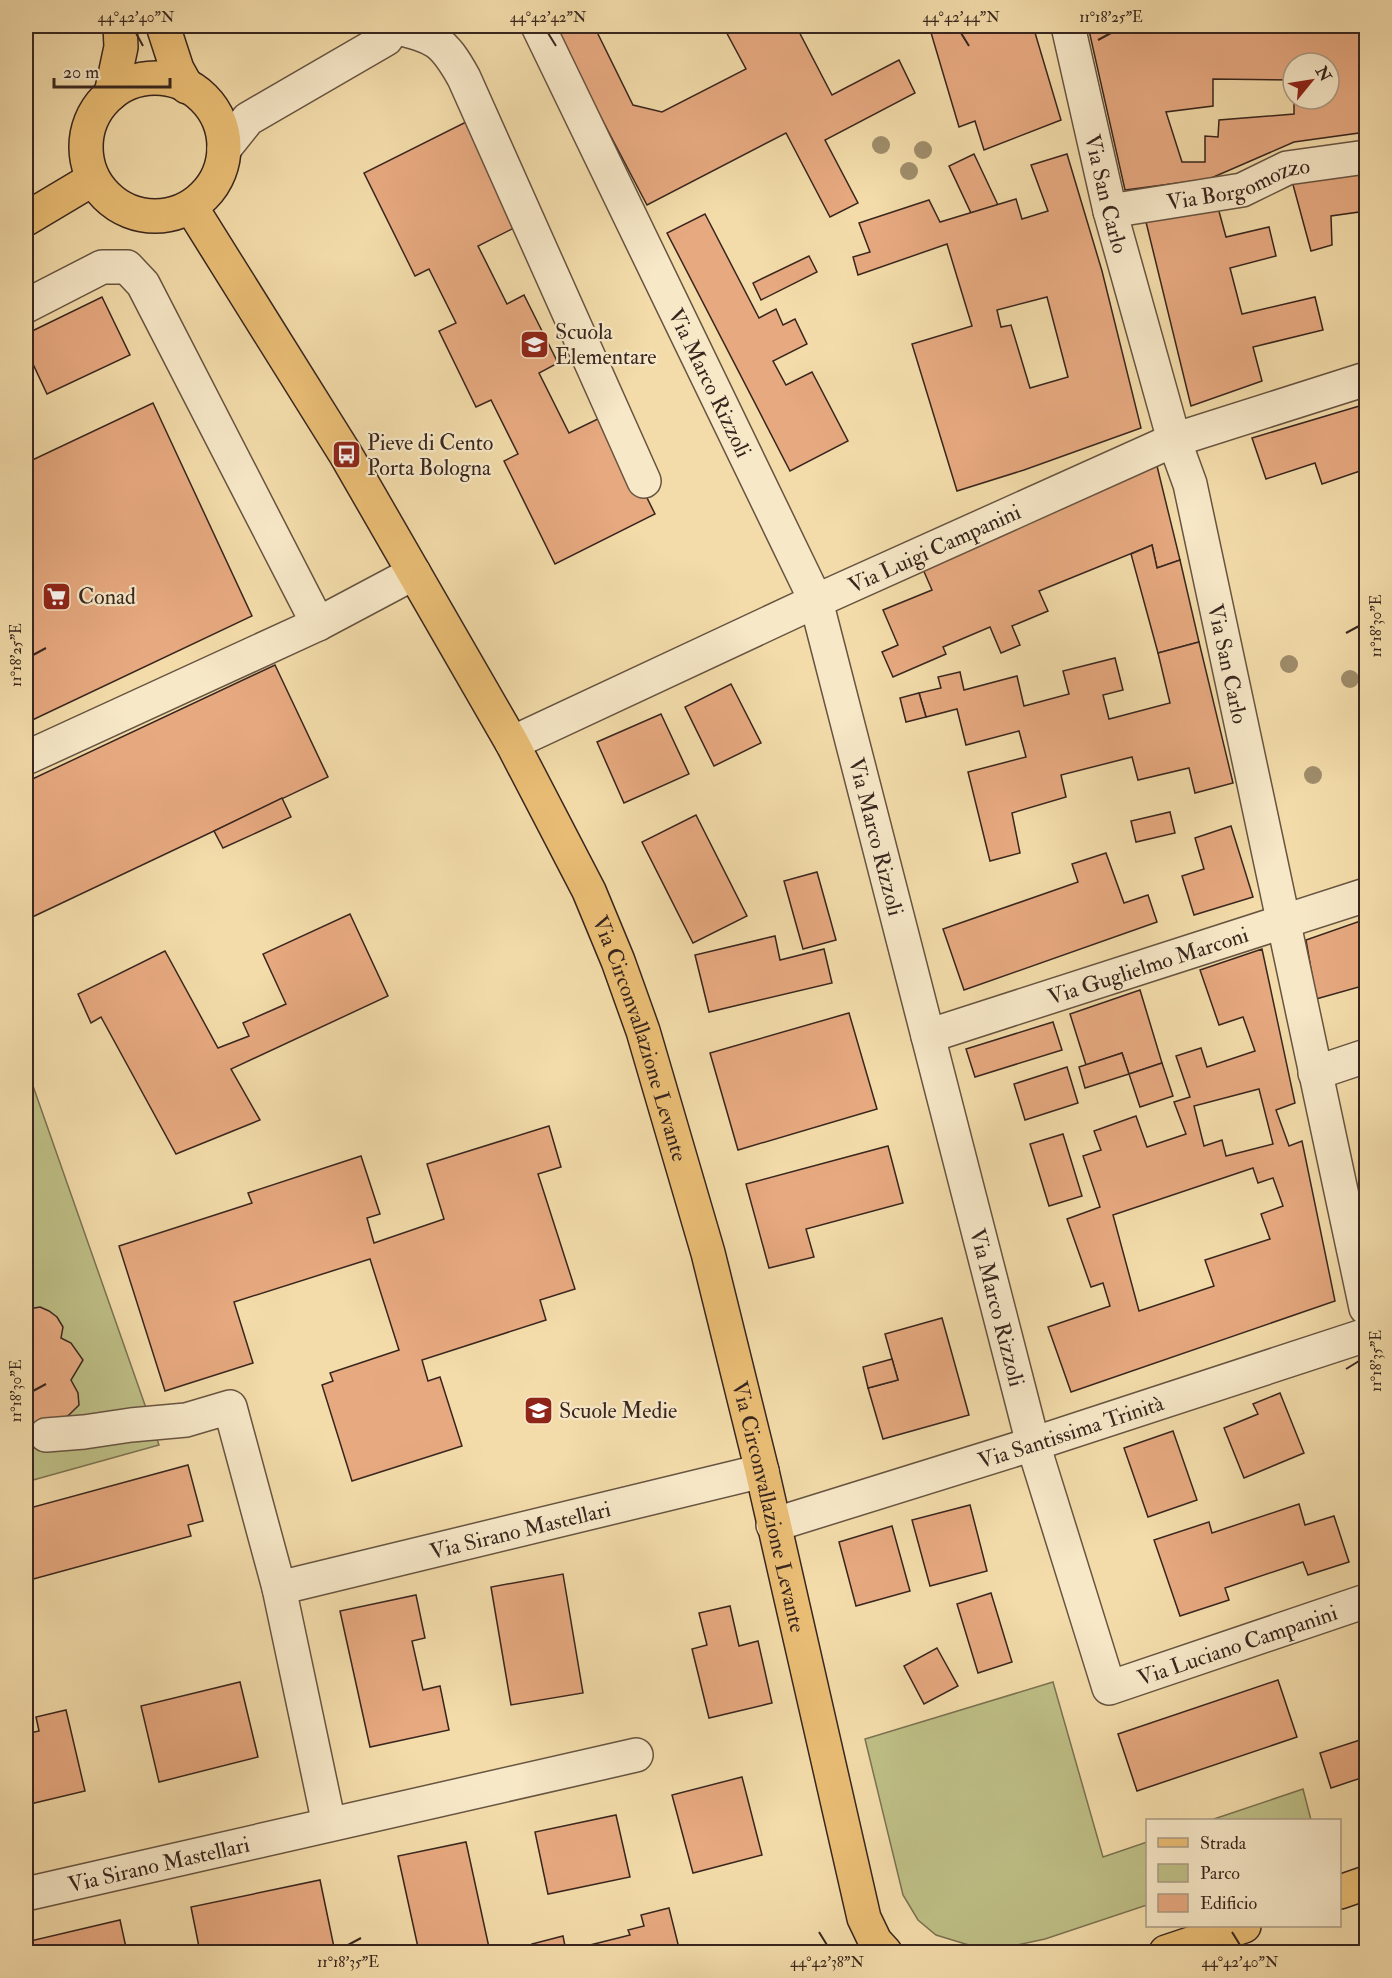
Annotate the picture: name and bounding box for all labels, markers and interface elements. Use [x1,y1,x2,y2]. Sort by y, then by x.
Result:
text: 44°42'40"N [98,8,175,27]
text: 44°42'42"N [510,8,587,27]
text: 44°42'44"N [922,8,1000,27]
text: 11°18'25"E [1079,8,1143,27]
scale bar [54,51,170,89]
north arrow [1281,51,1341,111]
text: 20 m [63,61,99,84]
text: N [1310,62,1336,86]
street label: Via San Carlo [1078,132,1134,257]
street label: Via Borgomozzo [1165,152,1312,217]
street label: Via Marco Rizzoli [662,304,757,462]
place label: Scuola Elementare [555,318,657,371]
school or university icon: Scuola Elementare [518,328,550,360]
place label: Pieve di Cento Porta Bologna [367,429,493,482]
bus stop icon: Pieve di Cento Porta Bologna [330,439,362,471]
street label: Via Luigi Campanini [844,498,1025,600]
supermarket icon: Conad [41,580,73,612]
place label: Conad [78,583,136,611]
text: 11°18'30"E [1367,594,1386,658]
street label: Via San Carlo [1201,601,1254,726]
text: 11°18'25"E [7,623,26,687]
street label: Via Marco Rizzoli [842,755,910,919]
street label: Via Circonvallazione Levante [586,911,693,1165]
street label: Via Guglielmo Marconi [1044,921,1252,1012]
street label: Via Marco Rizzoli [963,1225,1031,1390]
text: 11°18'35"E [1367,1330,1386,1392]
text: 11°18'30"E [7,1359,26,1423]
street label: Via Circonvallazione Levante [725,1378,811,1635]
street label: Via Santissima Trinità [975,1389,1168,1475]
school or university icon: Scuole Medie [522,1394,554,1426]
place label: Scuole Medie [559,1397,677,1425]
street label: Via Sirano Mastellari [427,1495,614,1566]
street label: Via Luciano Campanini [1134,1599,1341,1692]
legend [1146,1819,1341,1927]
street label: Via Sirano Mastellari [65,1830,252,1899]
text: Strada [1200,1832,1247,1855]
text: Parco [1200,1862,1240,1885]
text: Edificio [1200,1892,1257,1915]
text: 11°18'35"E [317,1953,379,1972]
text: 44°42'38"N [790,1953,864,1972]
text: 44°42'40"N [1202,1953,1279,1972]

